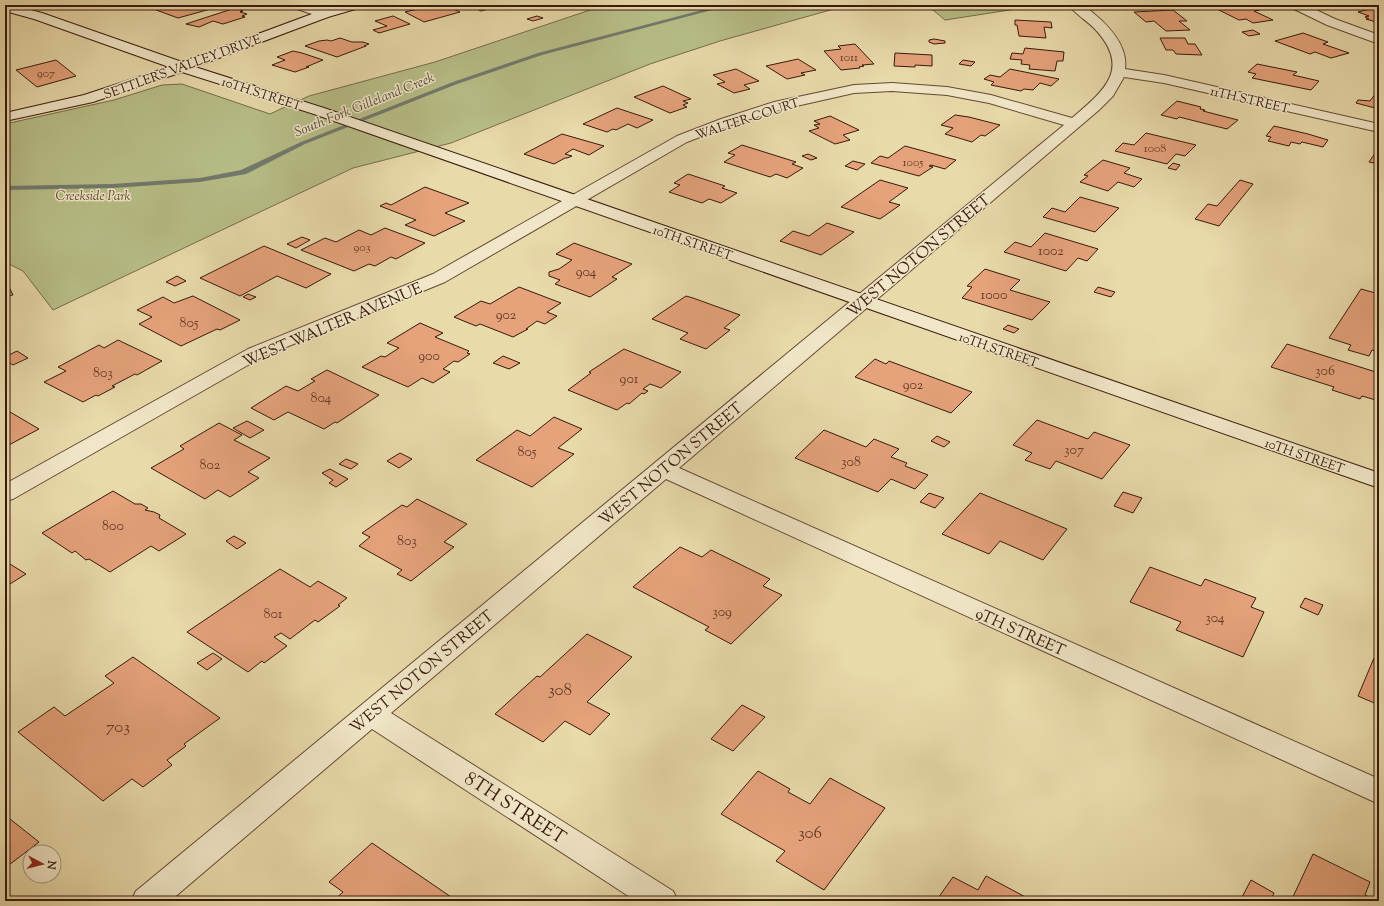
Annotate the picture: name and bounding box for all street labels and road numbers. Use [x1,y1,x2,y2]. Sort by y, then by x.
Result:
street label: SETTLERS VALLEY DRIVE [102,31,264,105]
street label: 10TH STREET [219,73,304,116]
street label: 11TH STREET [1208,83,1291,119]
street label: WALTER COURT [693,95,802,145]
street label: WEST NOTON STREET [843,190,997,324]
street label: 10TH STREET [650,222,735,266]
street label: WEST WALTER AVENUE [240,278,427,375]
street label: 10TH STREET [956,329,1041,373]
street label: WEST NOTON STREET [595,398,749,532]
street label: 10TH STREET [1262,435,1347,479]
street label: 9TH STREET [971,603,1069,663]
street label: WEST NOTON STREET [346,606,500,740]
street label: 8TH STREET [458,766,571,852]

